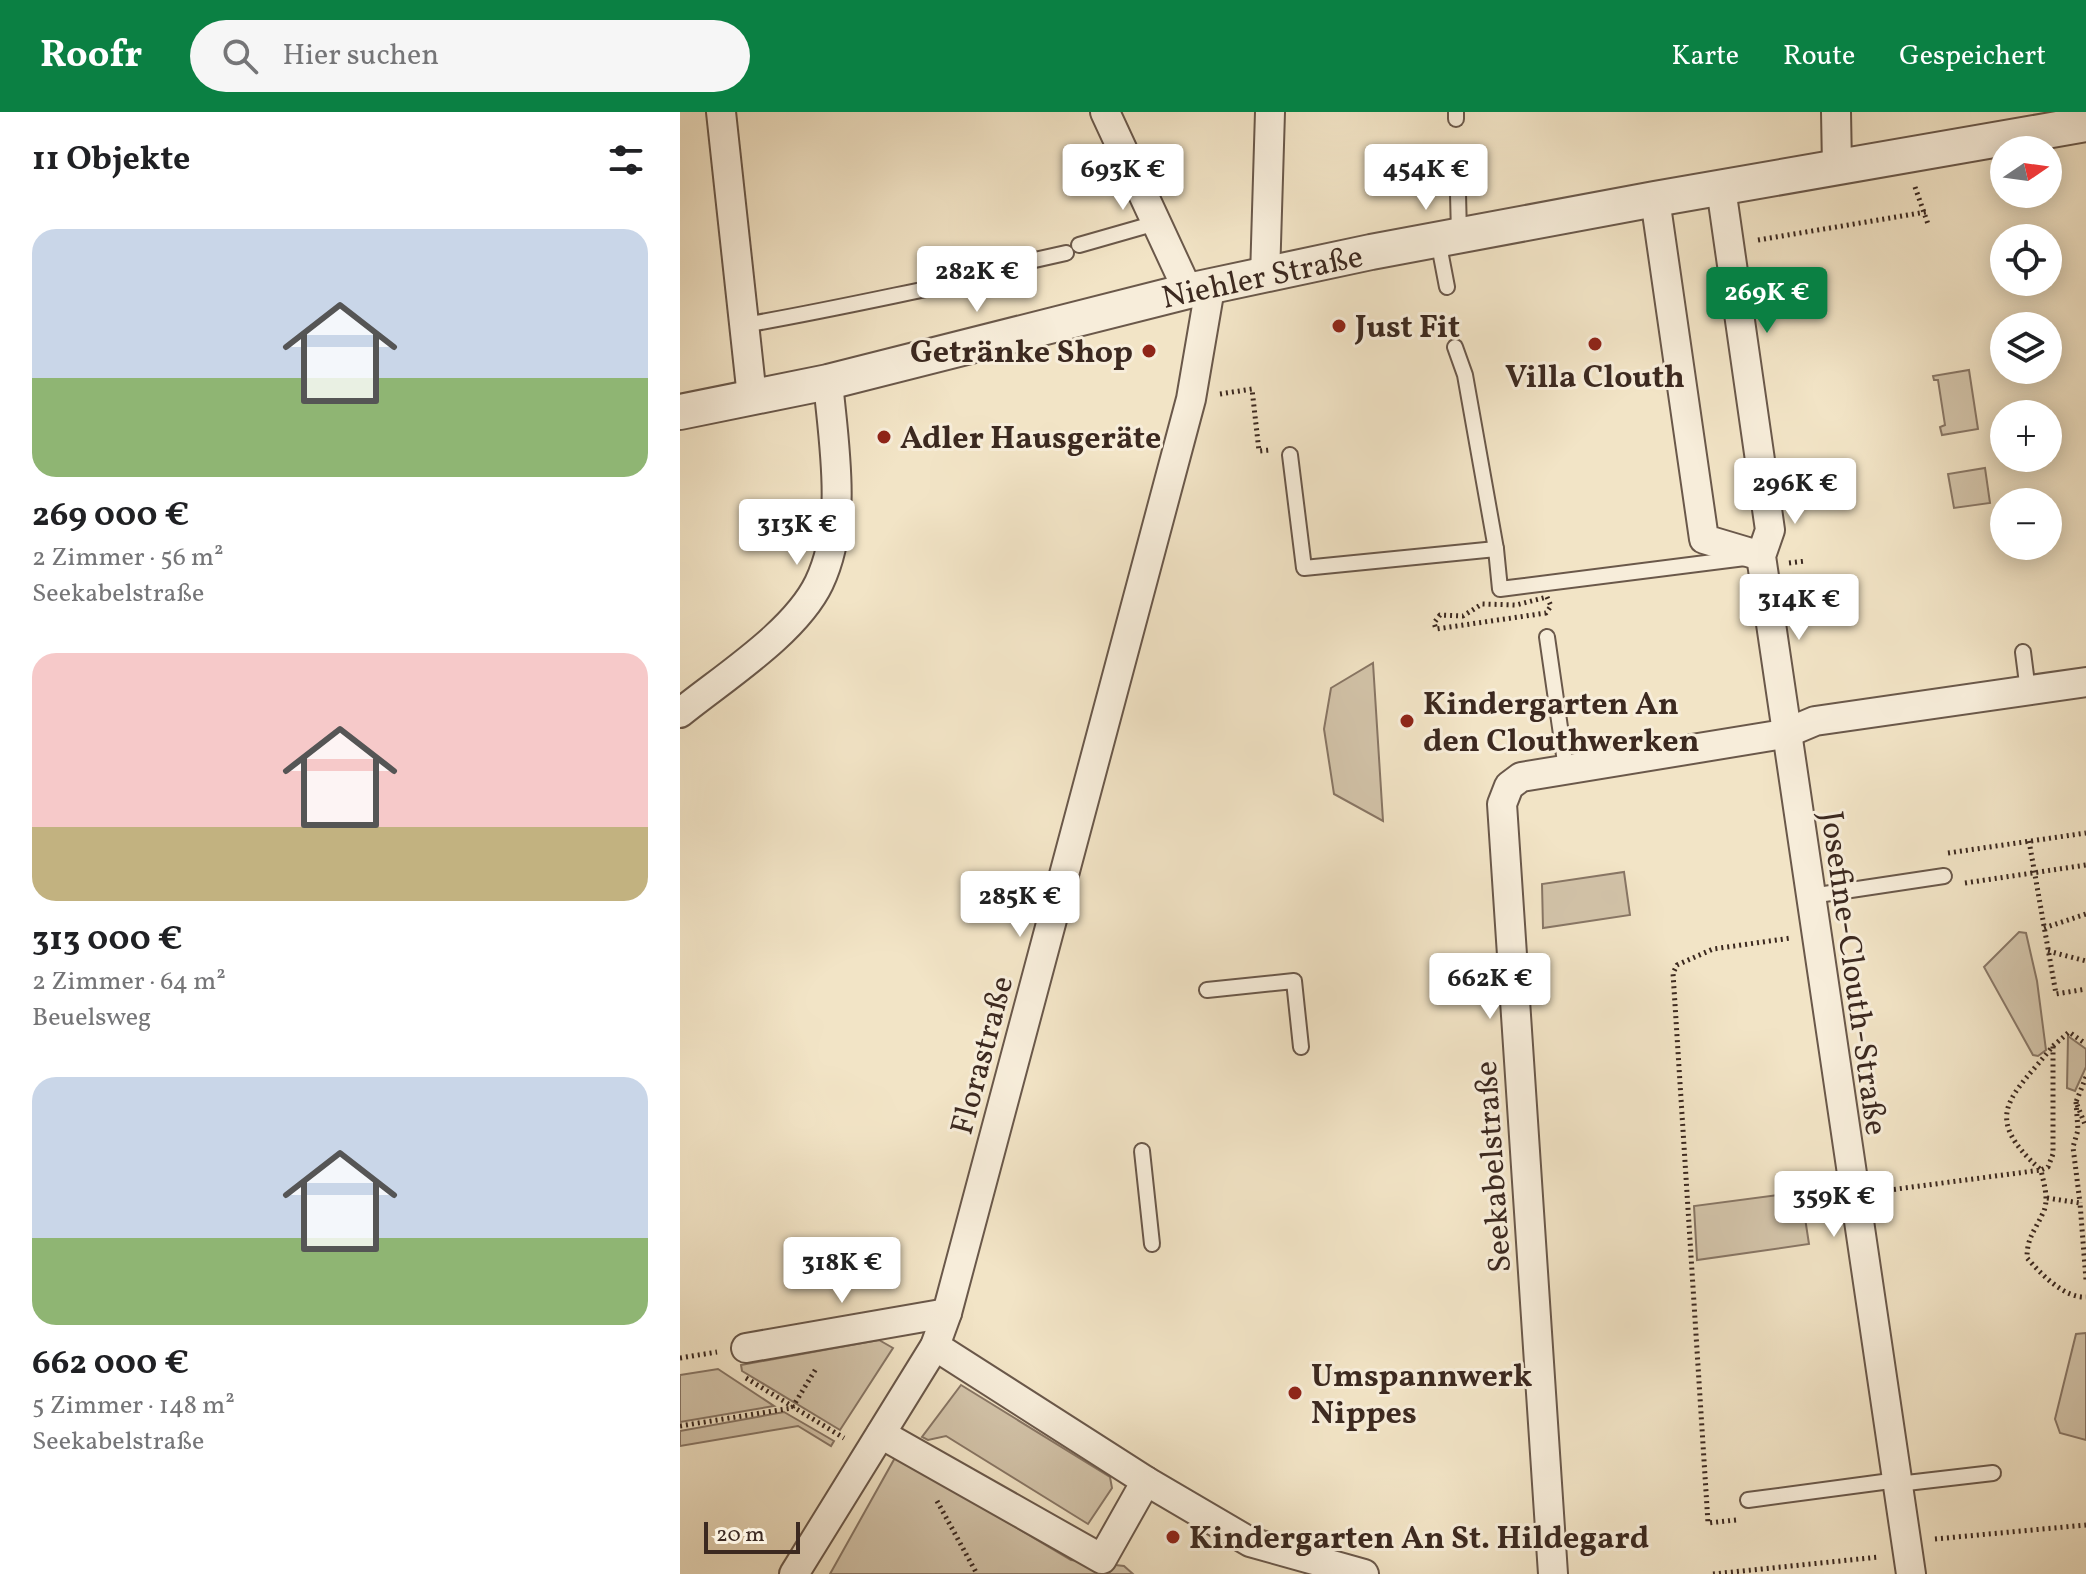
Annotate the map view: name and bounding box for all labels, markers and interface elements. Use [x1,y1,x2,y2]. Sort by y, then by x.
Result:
search box [190,20,750,92]
text: Roofr [40,30,142,83]
icon: search [218,34,262,78]
text: Hier suchen [282,35,439,77]
text: Karte [1672,37,1739,76]
text: Route [1783,37,1855,76]
text: Gespeichert [1899,37,2046,76]
north arrow [1990,136,2062,208]
map controls [1990,136,2062,560]
text: 11 Objekte [32,137,190,184]
icon: filters [604,138,648,182]
pin: 693K € [1058,144,1188,212]
pin: 454K € [1361,144,1491,212]
text: 693K € [1081,152,1165,188]
text: 454K € [1383,152,1469,188]
button: locate [1990,224,2062,296]
street label: Niehler Straße [1158,236,1367,322]
pin: 282K € [912,246,1042,314]
text: 282K € [935,254,1019,290]
pin: 269K € [1702,267,1832,335]
text: 269K € [1724,275,1810,311]
icon: home [268,281,412,425]
place label: Just Fit [1354,307,1460,351]
button: layers [1990,312,2062,384]
marker: Just Fit [1330,317,1348,335]
place label: Getränke Shop [910,332,1133,376]
marker: Villa Clouth [1586,335,1604,353]
marker: Getränke Shop [1140,342,1158,360]
place label: Villa Clouth [1505,357,1685,401]
button: + [1990,400,2062,472]
place label: Adler Hausgeräte [900,418,1161,462]
marker: Adler Hausgeräte [875,428,893,446]
pin: 296K € [1730,458,1860,526]
text: 296K € [1752,466,1838,502]
button: − [1990,488,2062,560]
text: 269 000 € [32,493,189,540]
pin: 313K € [732,499,862,567]
text: 313K € [757,507,837,543]
text: 2 Zimmer · 56 m² [32,540,224,576]
pin: 314K € [1734,574,1864,642]
text: Seekabelstraße [32,576,204,612]
text: 314K € [1758,582,1840,618]
place label: Kindergarten An den Clouthwerken [1423,684,1700,765]
icon: home [268,705,412,849]
marker: Kindergarten An den Clouthwerken [1398,712,1416,730]
street label: Josefine-Clouth-Straße [1808,809,1897,1138]
pin: 285K € [955,871,1085,939]
text: 285K € [979,879,1061,915]
text: 313 000 € [32,917,183,964]
pin: 662K € [1425,953,1555,1021]
text: 662K € [1447,961,1533,997]
text: 2 Zimmer · 64 m² [32,964,226,1000]
street label: Florastraße [942,972,1026,1140]
text: Beuelsweg [32,1000,151,1036]
street label: Seekabelstraße [1466,1059,1524,1274]
icon: home [268,1129,412,1273]
pin: 359K € [1769,1171,1899,1239]
text: 359K € [1792,1179,1876,1215]
pin: 318K € [777,1237,907,1305]
text: 318K € [801,1245,883,1281]
text: 662 000 € [32,1341,189,1388]
place label: Umspannwerk Nippes [1311,1356,1532,1437]
marker: Umspannwerk Nippes [1286,1384,1304,1402]
text: 5 Zimmer · 148 m² [32,1388,235,1424]
text: Seekabelstraße [32,1424,204,1460]
scale bar [704,1518,800,1554]
place label: Kindergarten An St. Hildegard [1189,1518,1649,1562]
text: 20 m [716,1520,765,1551]
marker: Kindergarten An St. Hildegard [1164,1528,1182,1546]

